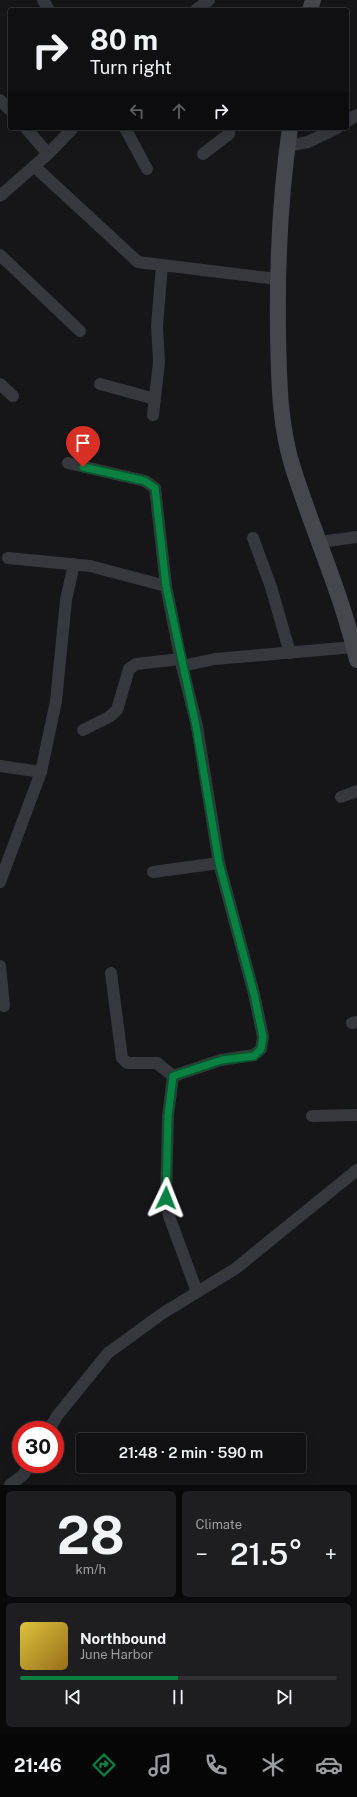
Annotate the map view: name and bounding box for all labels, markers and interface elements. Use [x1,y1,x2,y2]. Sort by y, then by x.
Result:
text: 80 m [90,23,158,56]
icon: right [24,24,76,76]
text: Turn right [90,57,172,78]
icon: left [126,100,148,122]
icon: ahead [168,100,190,122]
icon: right [210,100,232,122]
pin [66,426,100,467]
icon: arrive [72,432,94,454]
position arrow [145,1177,187,1219]
speed limit sign: 30 [12,1421,64,1473]
text: 21:48 · 2 min · 590 m [119,1444,263,1461]
text: 28 [57,1505,125,1566]
text: Climate [196,1517,242,1532]
text: 21.5° [230,1536,302,1572]
text: − [196,1541,208,1567]
text: + [325,1541,337,1567]
text: km/h [75,1562,106,1577]
text: Northbound [80,1630,166,1647]
text: June Harbor [80,1647,153,1662]
icon: previous [62,1686,84,1708]
icon: pause [167,1686,189,1708]
icon: next [273,1686,295,1708]
icon: directions [90,1751,118,1779]
icon: music [146,1751,174,1779]
icon: phone [202,1751,230,1779]
icon: climate [259,1751,287,1779]
icon: car [315,1751,343,1779]
text: 21:46 [14,1755,62,1776]

